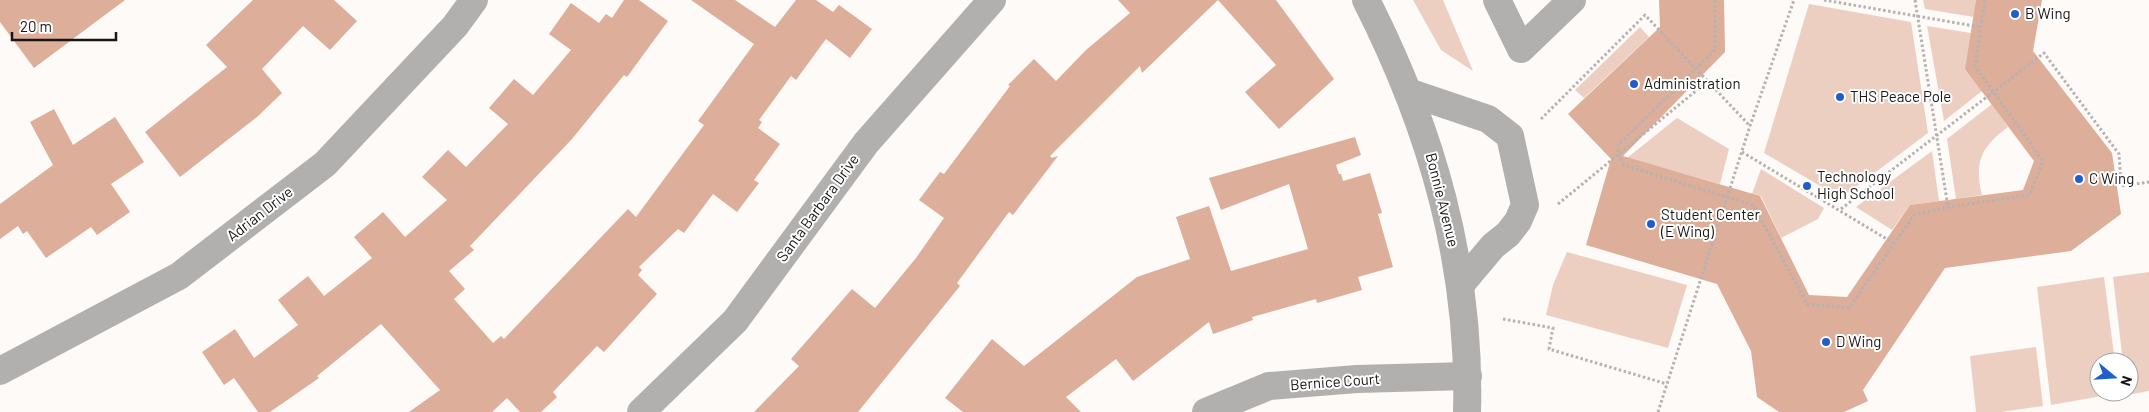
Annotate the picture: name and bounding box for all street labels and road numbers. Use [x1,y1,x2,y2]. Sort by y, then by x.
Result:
street label: Santa Barbara Drive [772,150,862,265]
street label: Bonnie Avenue [1423,151,1463,249]
street label: Adrian Drive [223,182,296,244]
street label: Bernice Court [1289,369,1380,393]

